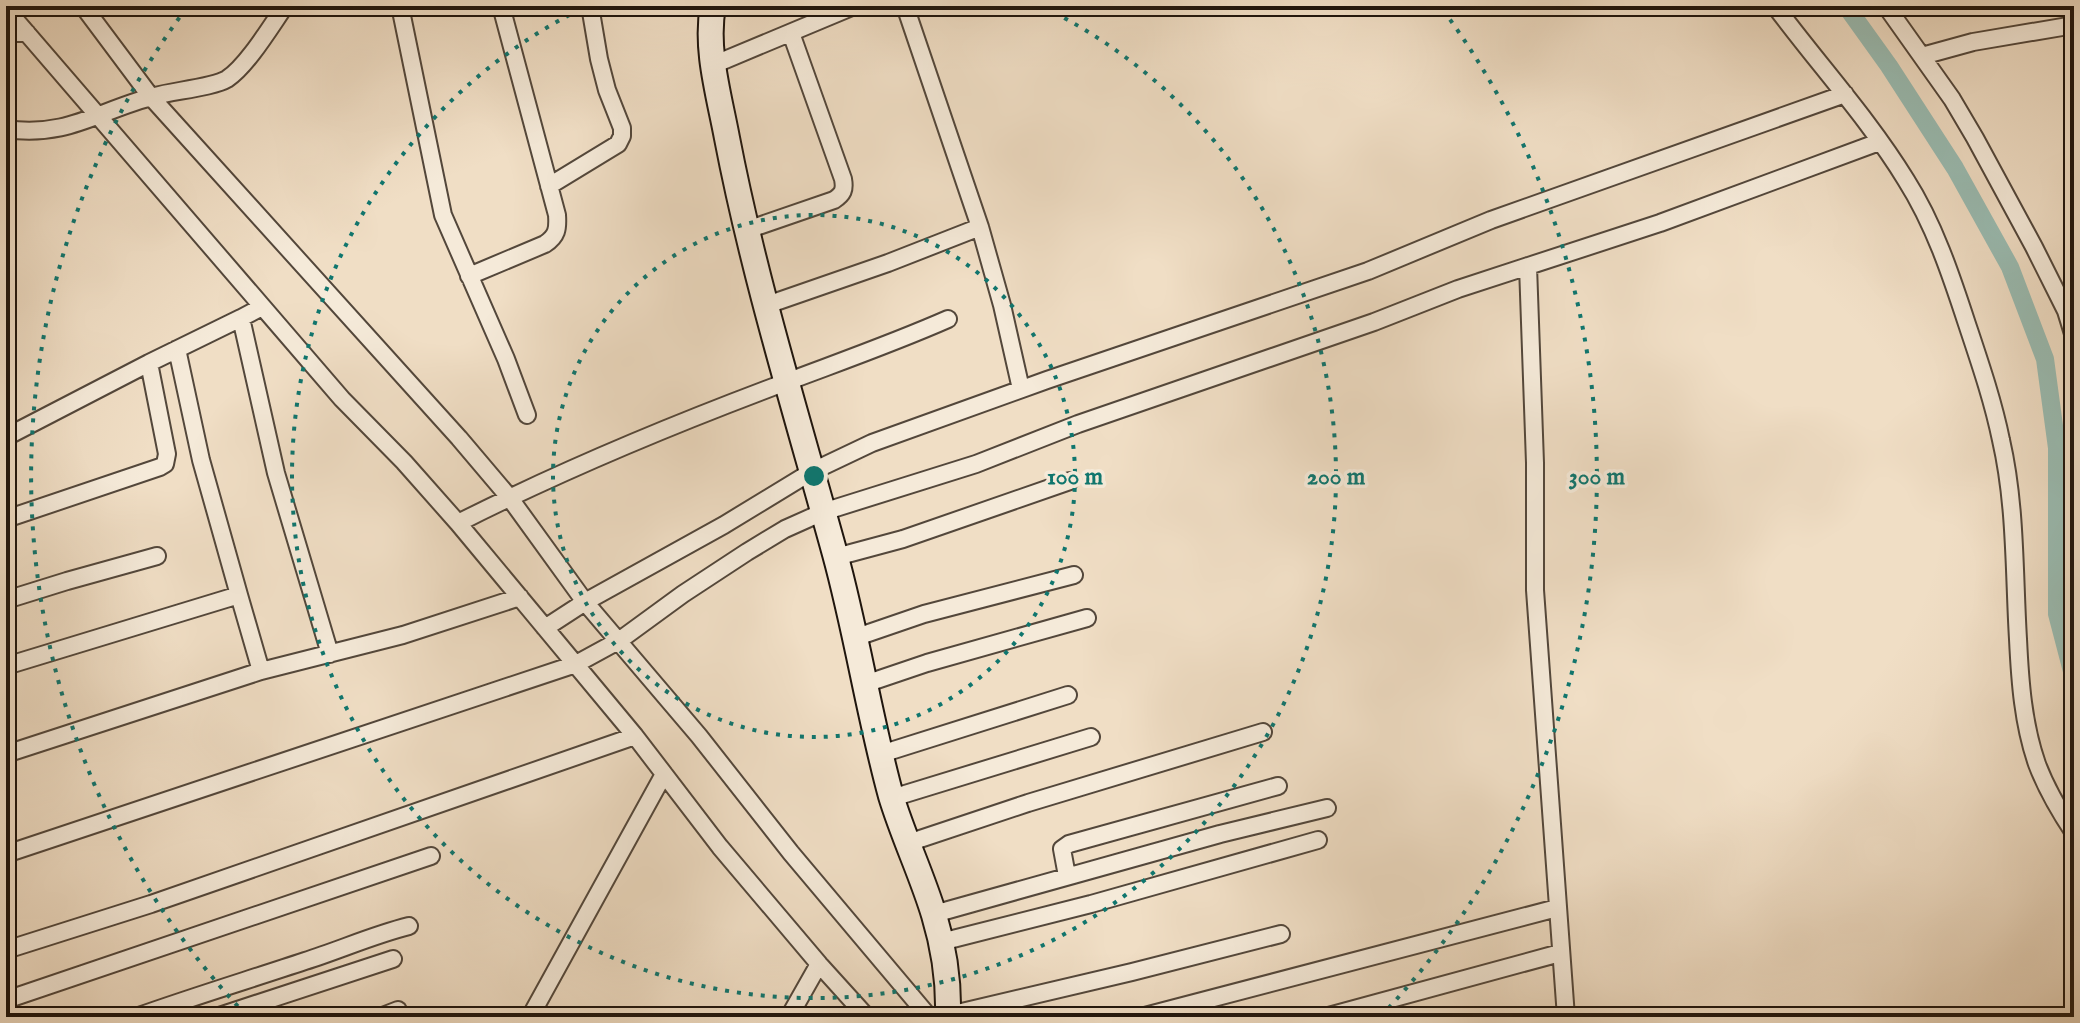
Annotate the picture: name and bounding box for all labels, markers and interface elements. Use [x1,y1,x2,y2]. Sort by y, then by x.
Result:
centre of rings [800,462,828,490]
text: 100 m [1047,462,1104,493]
text: 200 m [1307,462,1366,493]
text: 300 m [1569,462,1626,493]

